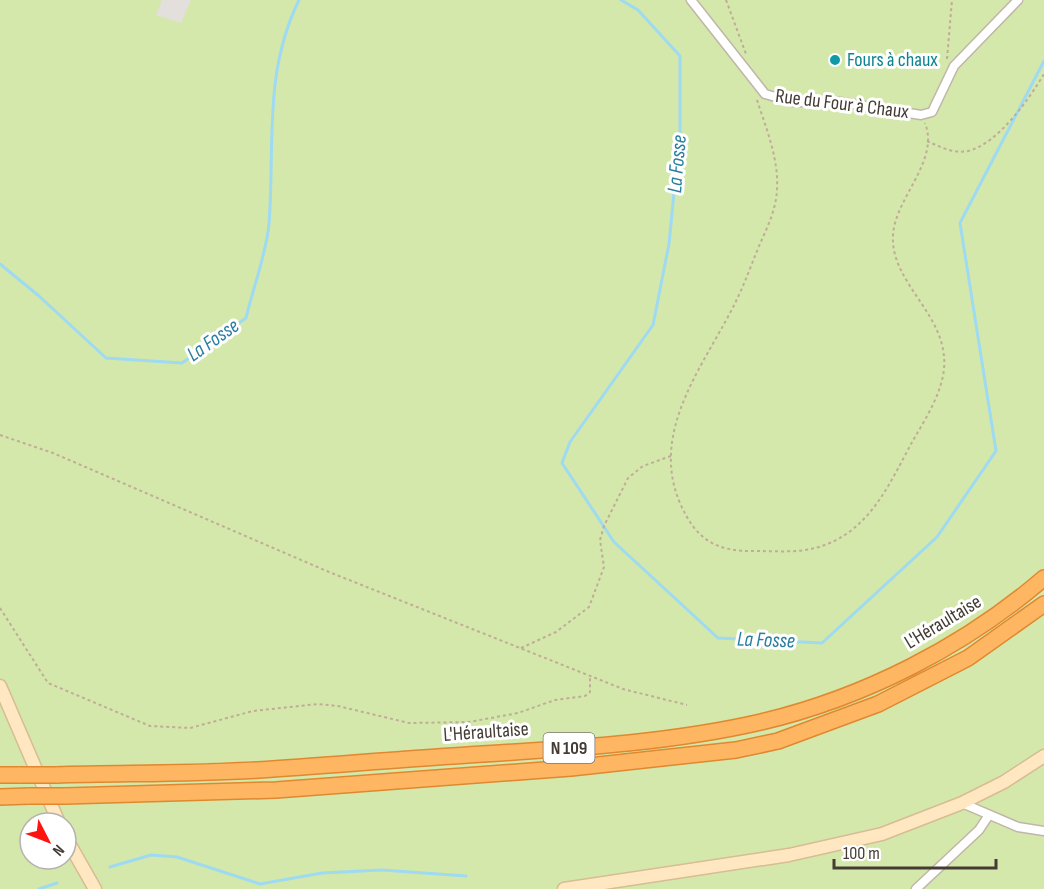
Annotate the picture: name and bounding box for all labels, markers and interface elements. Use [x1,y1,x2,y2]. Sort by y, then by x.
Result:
place label: Fours à chaux [847,48,938,72]
marker: Fours à chaux [828,53,842,67]
street label: Rue du Four à Chaux [774,84,911,124]
water label: La Fosse [662,134,692,194]
water label: La Fosse [182,313,244,367]
street label: L'Héraultaise [900,590,986,654]
water label: La Fosse [737,626,795,654]
street label: L'Héraultaise [443,717,529,747]
road number: N 109 [544,733,594,763]
north arrow [18,811,78,871]
scale bar [834,832,996,870]
text: N [48,841,68,860]
text: 100 m [843,843,880,864]

